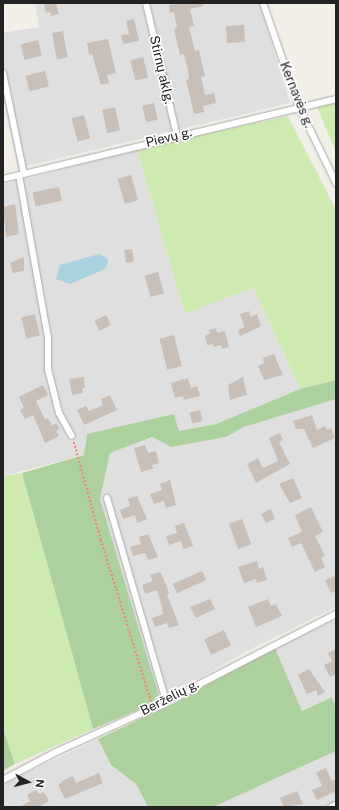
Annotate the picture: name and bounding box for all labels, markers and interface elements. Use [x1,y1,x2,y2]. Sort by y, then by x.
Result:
street label: Stirnų aklg. [146,34,176,106]
street label: Kernavės g. [276,60,316,130]
street label: Pievų g. [144,125,194,151]
street label: Berželių g. [138,677,202,719]
north arrow [8,762,48,802]
text: N [33,778,46,788]

